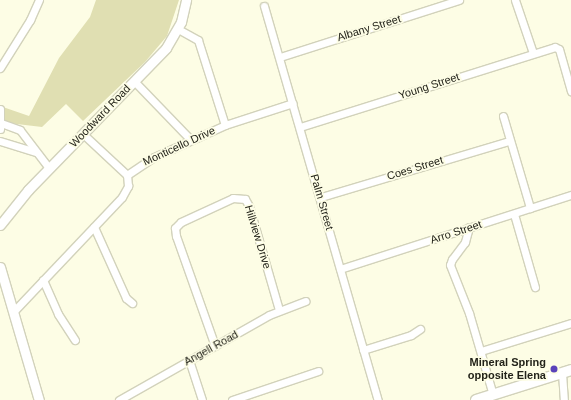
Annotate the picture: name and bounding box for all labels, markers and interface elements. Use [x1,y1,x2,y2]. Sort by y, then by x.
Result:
street label: Albany Street [335,12,403,44]
street label: Young Street [397,70,461,102]
street label: Woodward Road [67,82,133,150]
street label: Monticello Drive [141,123,217,169]
street label: Coes Street [385,153,445,183]
street label: Palm Street [308,173,336,231]
street label: Hillview Drive [242,204,274,270]
street label: Arro Street [429,218,483,246]
street label: Angell Road [182,328,240,368]
place label: Mineral Spring opposite Elena [468,356,546,382]
marker: Mineral Spring opposite Elena [549,364,559,374]

